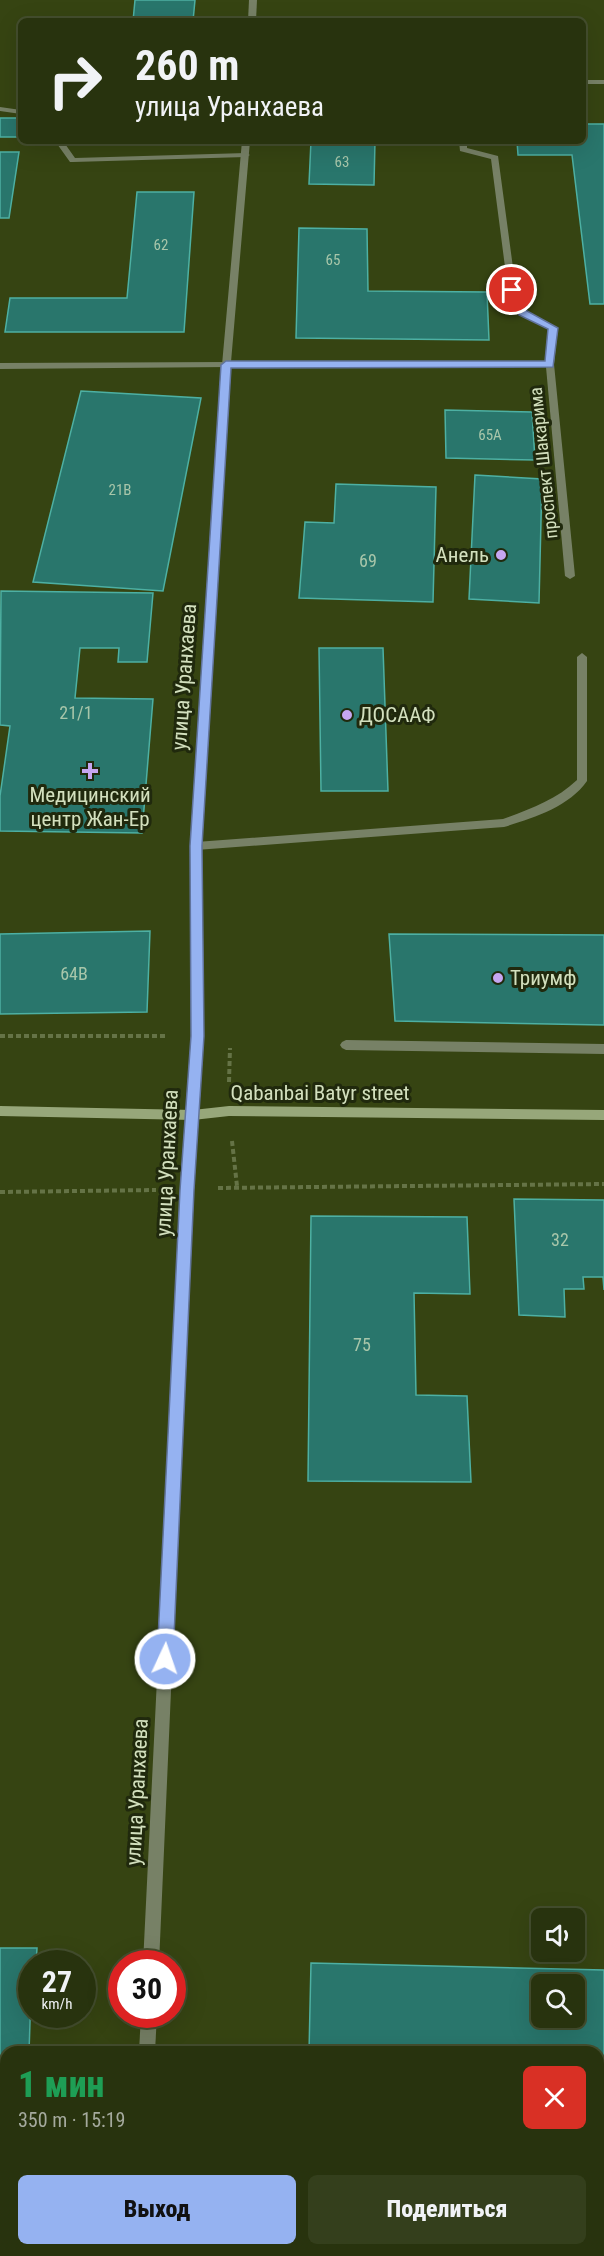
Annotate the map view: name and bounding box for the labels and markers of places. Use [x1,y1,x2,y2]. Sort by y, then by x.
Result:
pin [486,264,537,315]
place label: Анель [436,543,489,567]
marker: Анель [494,548,508,562]
place label: ДОСААФ [359,703,436,727]
marker: ДОСААФ [340,708,354,722]
marker: Медицинский центр Жан-Ер [81,762,99,780]
place label: Медицинский центр Жан-Ер [29,783,151,831]
place label: Триумф [510,966,576,990]
marker: Триумф [491,971,505,985]

